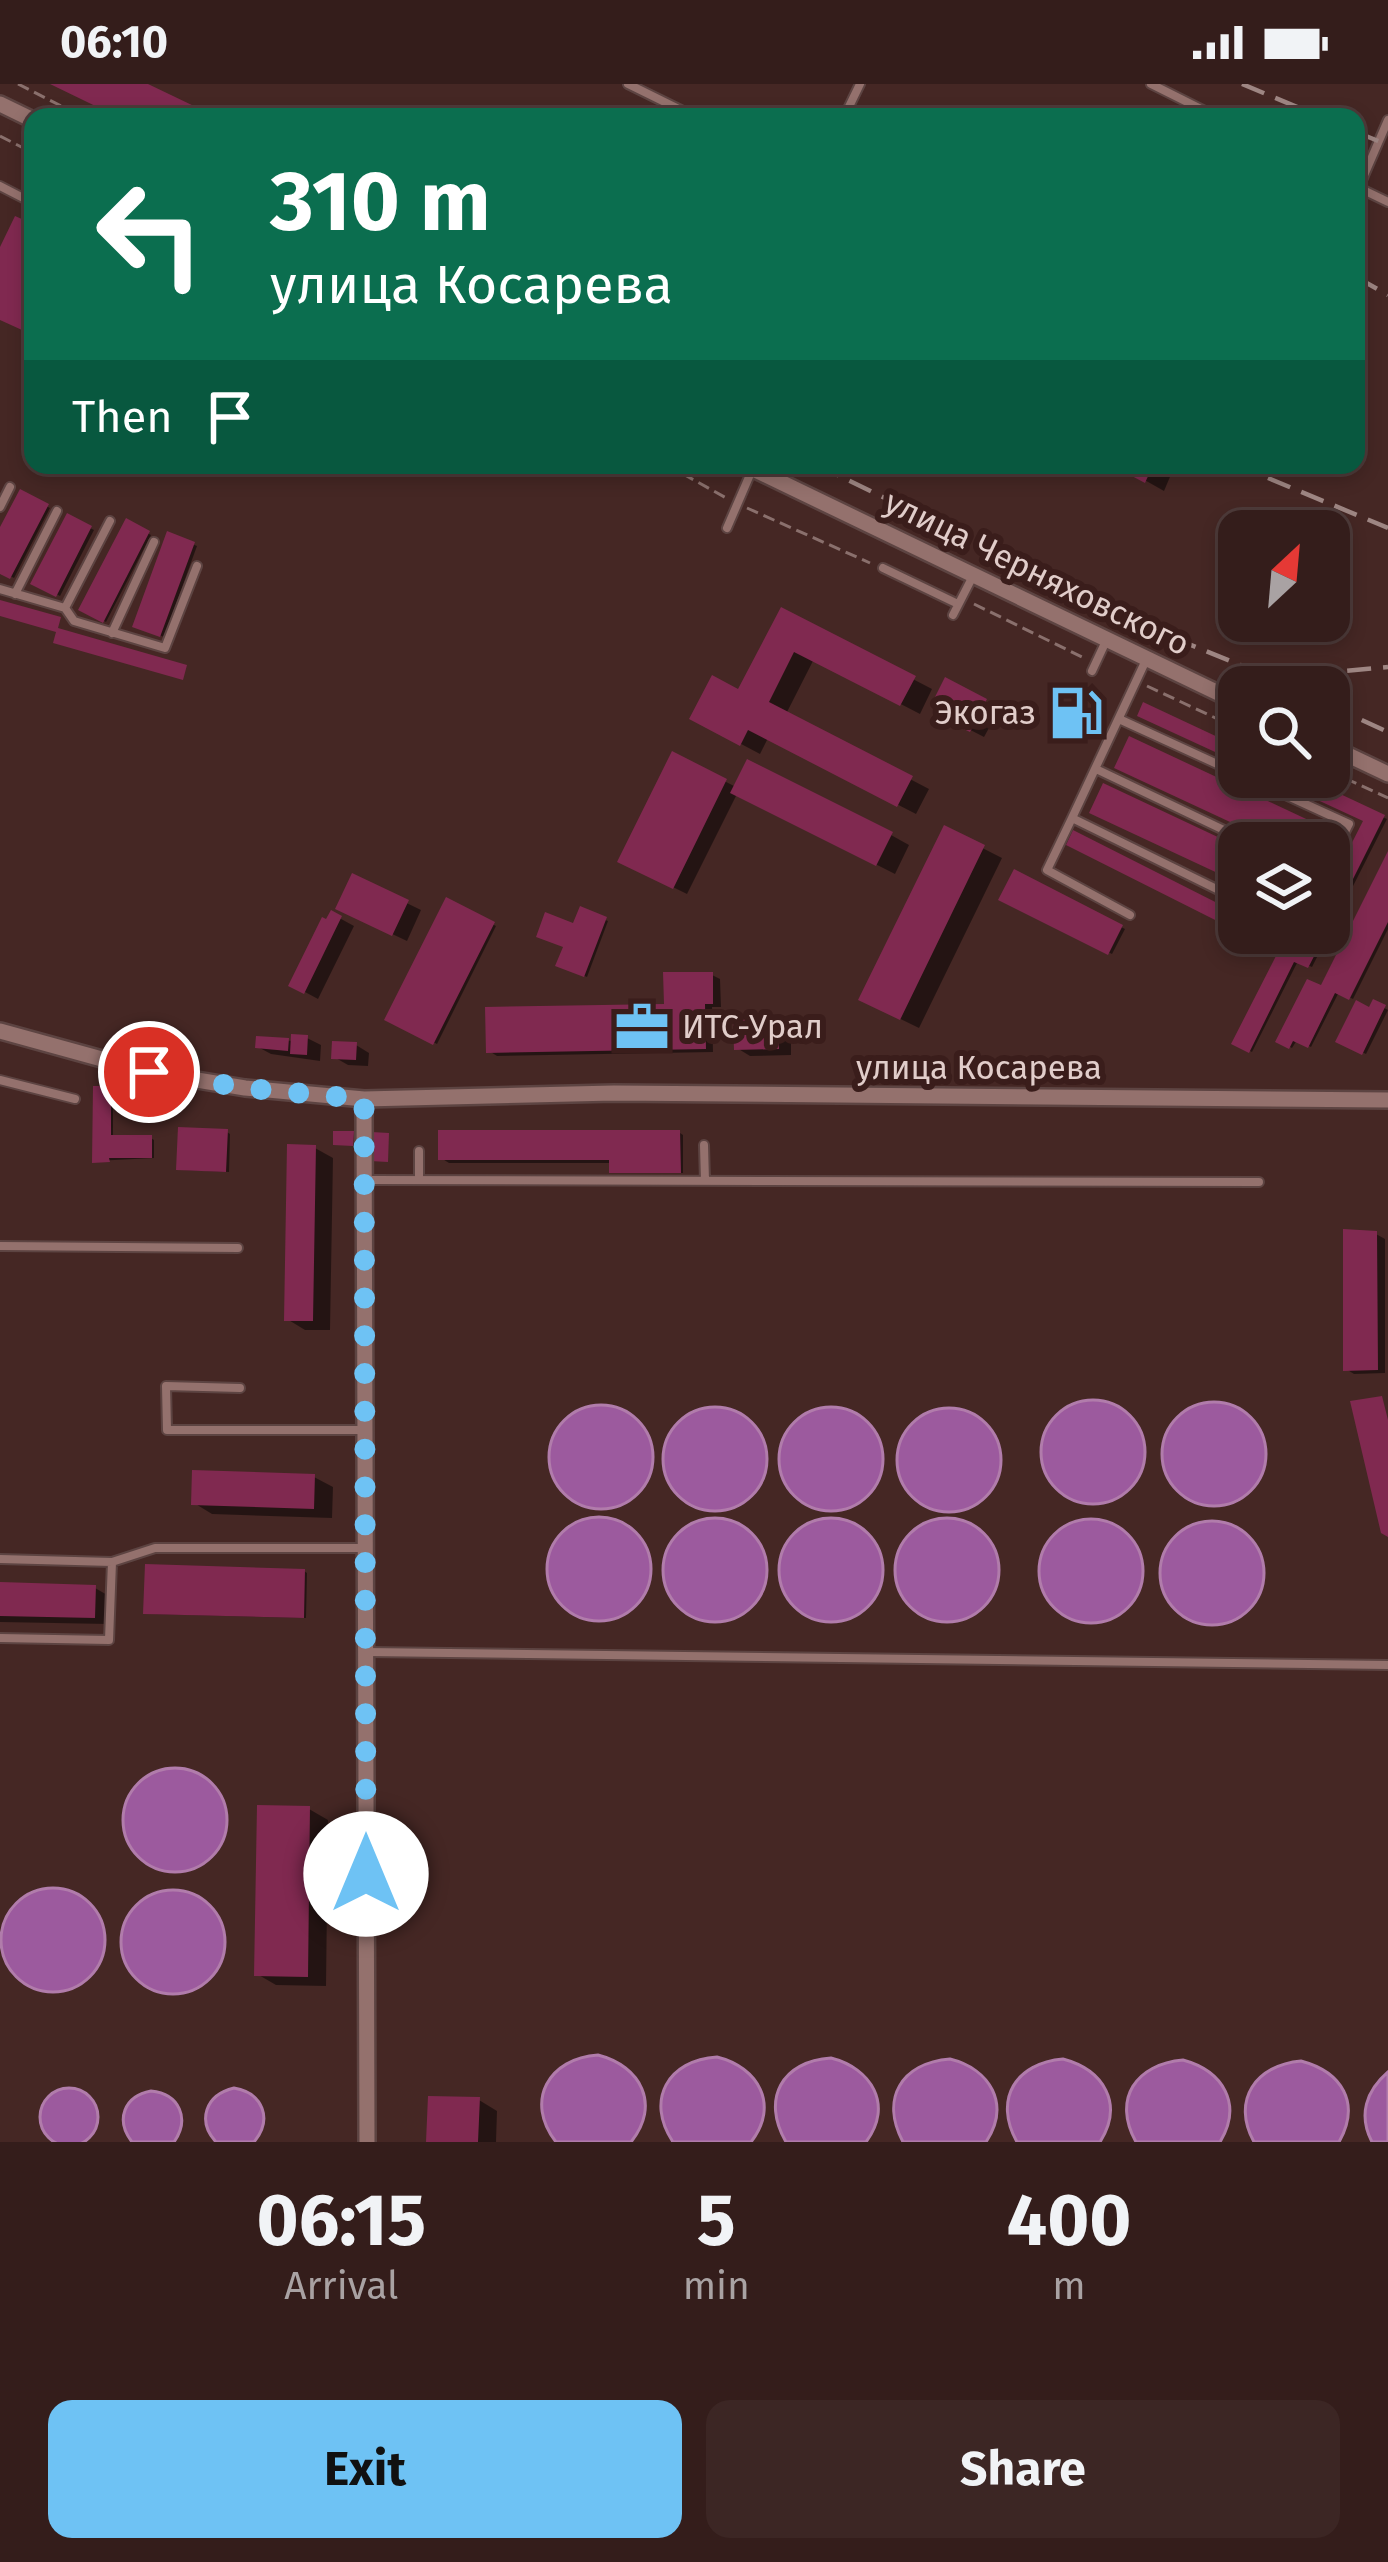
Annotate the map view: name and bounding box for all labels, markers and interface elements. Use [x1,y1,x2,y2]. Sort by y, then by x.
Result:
text: 06:10 [60,15,168,69]
text: 310 m [270,151,491,252]
icon: left [72,156,228,312]
text: улица Косарева [270,253,673,317]
icon: arrive [197,384,263,450]
text: Then [72,390,173,444]
street label: улица Черняховского [878,482,1196,664]
north arrow [1218,510,1350,642]
map controls [1218,510,1350,954]
button: search [1218,666,1350,798]
fuel station icon: Экогаз [1047,684,1105,742]
place label: Экогаз [935,693,1036,733]
button: layers [1218,822,1350,954]
office icon: ИТС-Урал [613,998,671,1056]
place label: ИТС-Урал [682,1007,823,1047]
pin [98,1021,200,1123]
icon: arrive [116,1039,182,1105]
street label: улица Косарева [856,1048,1102,1088]
position arrow [303,1811,429,1937]
text: 06:15 [257,2178,426,2264]
text: 5 [697,2178,736,2264]
text: 400 [1006,2178,1131,2264]
text: Arrival [284,2263,398,2309]
text: min [683,2263,750,2309]
text: m [1052,2263,1086,2309]
button: Exit [48,2400,682,2538]
button: Share [706,2400,1340,2538]

